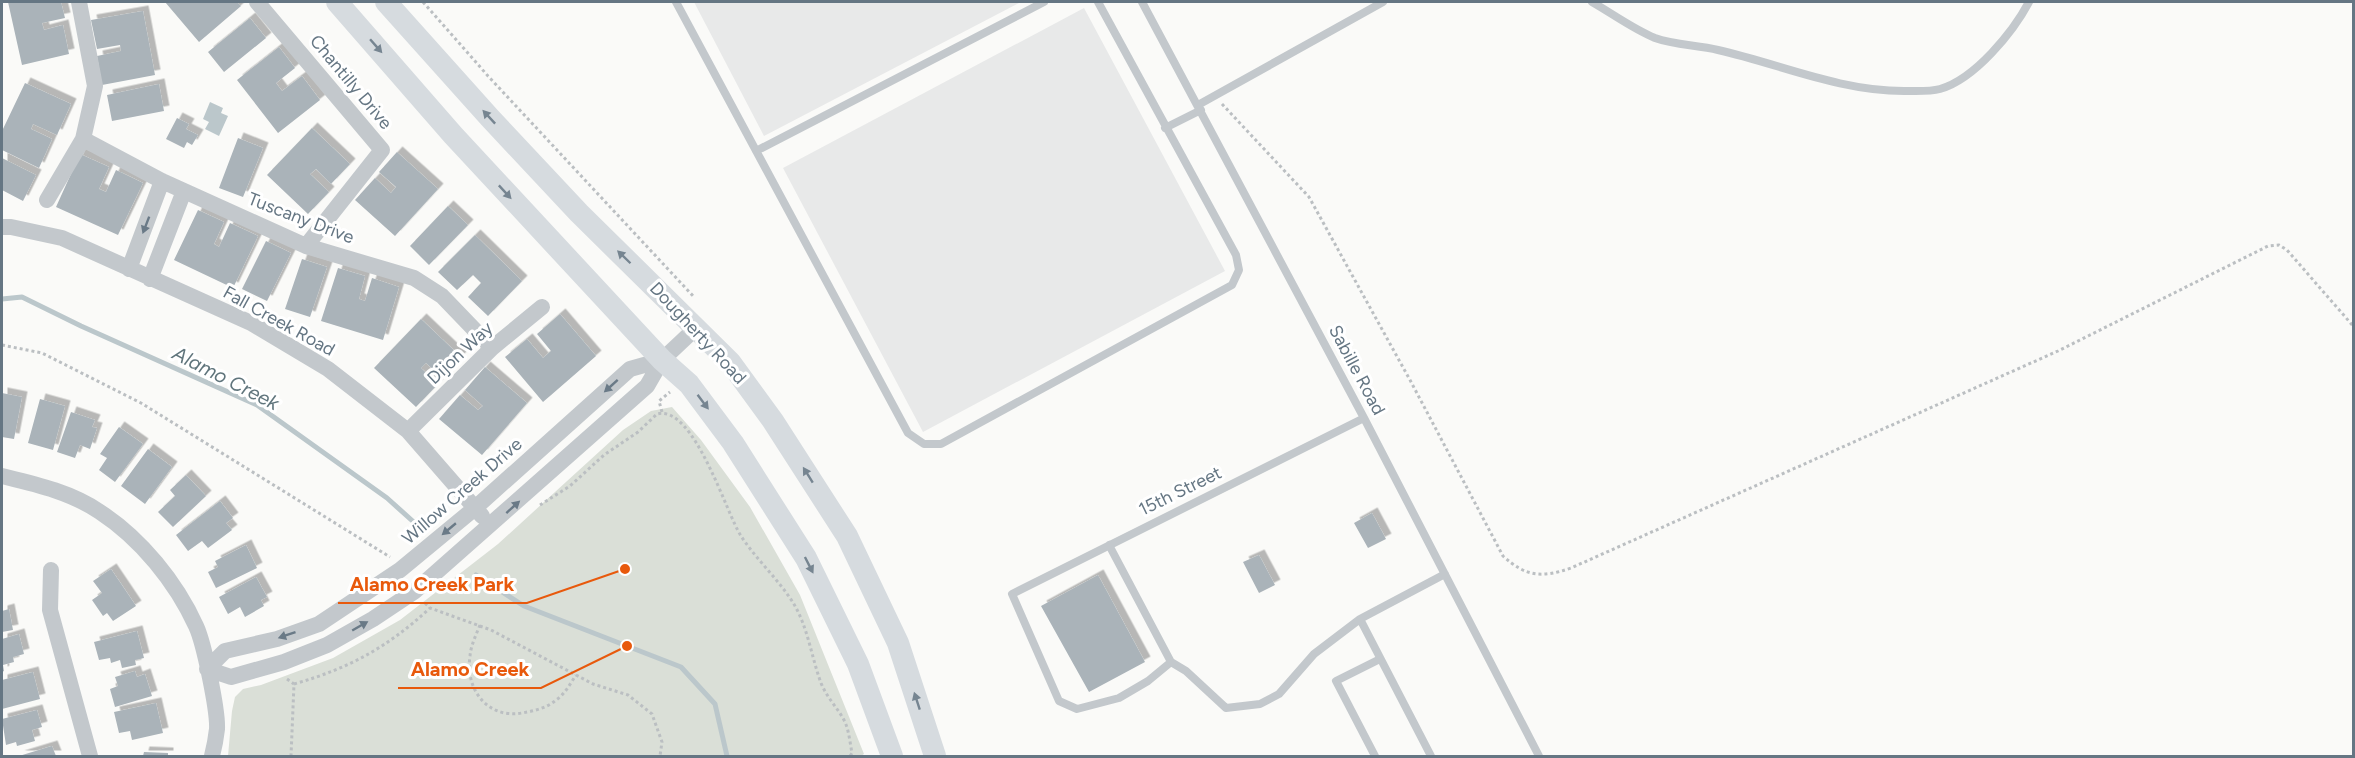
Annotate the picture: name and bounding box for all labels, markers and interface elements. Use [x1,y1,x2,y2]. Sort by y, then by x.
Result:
street label: Chantilly Drive [305,30,397,134]
one-way arrow [369,38,382,53]
one-way arrow [483,110,496,125]
one-way arrow [498,184,512,199]
street label: Tuscany Drive [245,188,357,248]
one-way arrow [140,216,150,234]
one-way arrow [617,250,632,264]
street label: Dougherty Road [645,277,751,389]
street label: Fall Creek Road [219,281,339,361]
street label: Dijon Way [423,317,498,389]
street label: Sabille Road [1324,321,1390,419]
water label: Alamo Creek [168,340,284,416]
one-way arrow [604,379,619,392]
one-way arrow [696,394,708,409]
street label: Willow Creek Drive [398,433,527,549]
street label: 15th Street [1135,461,1225,521]
one-way arrow [802,467,813,483]
one-way arrow [505,500,520,514]
one-way arrow [442,522,457,535]
one-way arrow [804,556,814,573]
callout: Alamo Creek Park [338,565,527,603]
text: Alamo Creek Park [350,572,514,596]
one-way arrow [351,622,368,632]
one-way arrow [278,631,296,641]
callout: Alamo Creek [398,650,541,688]
text: Alamo Creek [411,657,530,681]
one-way arrow [912,692,922,710]

